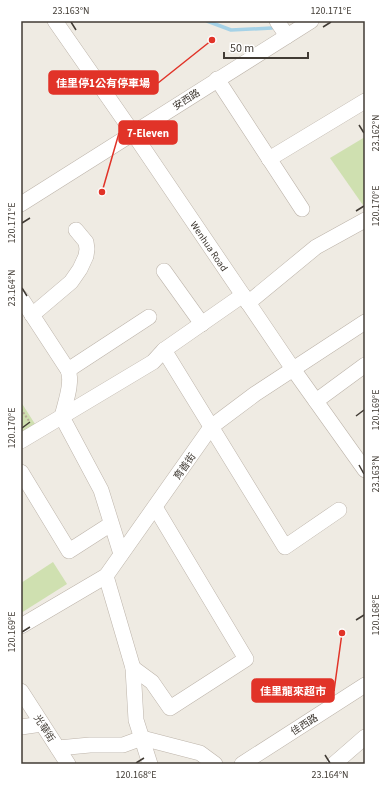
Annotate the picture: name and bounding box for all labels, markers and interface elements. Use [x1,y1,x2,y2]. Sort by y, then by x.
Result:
text: 23.163°N [52,4,90,18]
text: 120.171°E [311,4,351,18]
scale bar [224,34,308,60]
text: 50 m [230,40,254,57]
callout: 佳里停1公有停車場 [49,71,158,94]
text: 佳里停1公有停車場 [56,76,150,91]
street label: 安西路 [170,86,203,114]
text: 23.162°N [369,114,383,152]
callout: 7-Eleven [119,121,177,144]
text: 7-Eleven [127,126,169,141]
text: 120.170°E [369,186,383,226]
text: 120.171°E [5,203,19,243]
street label: Wenhua Road [187,219,231,274]
text: 23.164°N [5,269,19,307]
text: 120.169°E [369,390,383,430]
text: 120.170°E [5,408,19,448]
street label: 育善街 [170,450,199,483]
text: 23.163°N [369,455,383,493]
text: 120.168°E [369,595,383,635]
text: 120.169°E [5,612,19,652]
callout: 佳里龍來超市 [252,679,334,702]
text: 佳里龍來超市 [260,684,326,699]
street label: 佳西路 [288,711,321,739]
street label: 光華街 [30,712,58,745]
text: 120.168°E [116,768,156,782]
text: 23.164°N [311,768,349,782]

